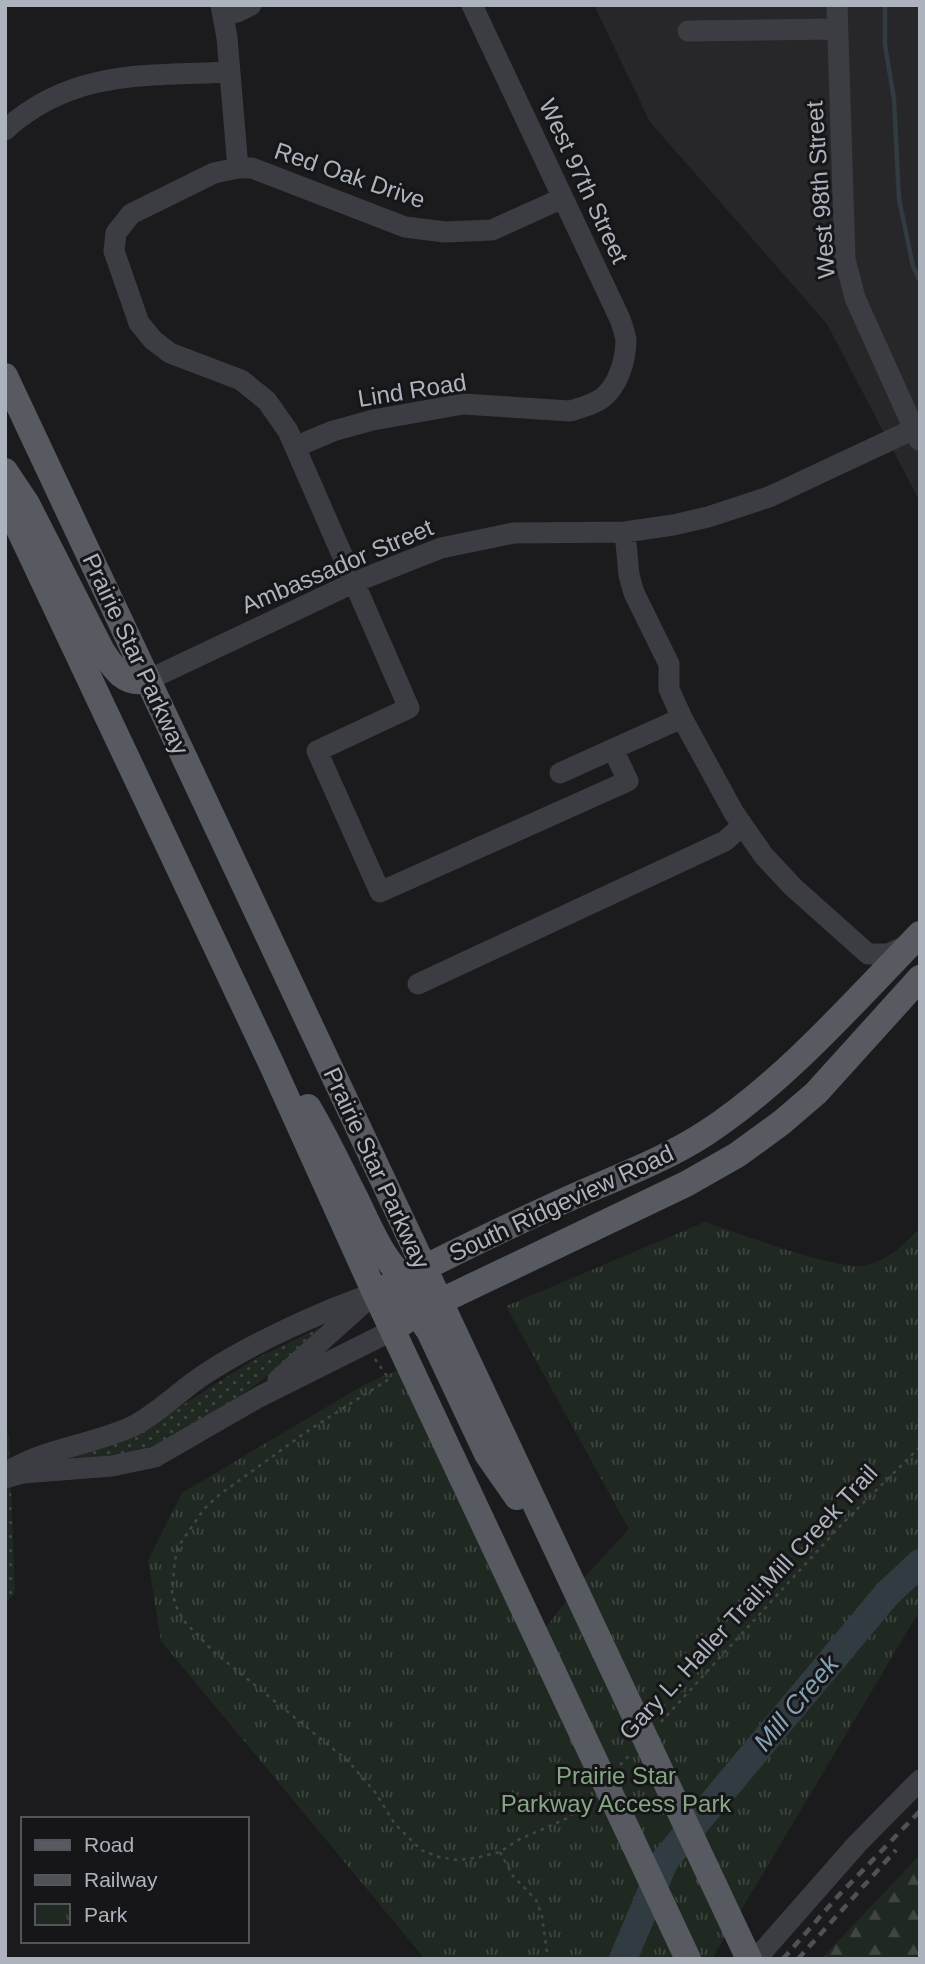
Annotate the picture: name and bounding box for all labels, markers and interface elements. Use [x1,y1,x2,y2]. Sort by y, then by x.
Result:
street label: West 97th Street [534,94,634,268]
street label: West 98th Street [800,100,840,280]
street label: Red Oak Drive [271,137,429,213]
street label: Lind Road [356,368,468,412]
street label: Ambassador Street [237,513,437,619]
street label: Prairie Star Parkway [78,549,194,759]
street label: Prairie Star Parkway [319,1063,435,1273]
street label: South Ridgeview Road [445,1139,677,1267]
street label: Gary L. Haller Trail;Mill Creek Trail [613,1458,883,1746]
water label: Mill Creek [747,1649,845,1757]
park label: Prairie Star Parkway Access Park [501,1762,732,1817]
legend [21,1817,248,1943]
text: Road [84,1833,134,1856]
text: Railway [84,1868,158,1891]
text: Park [84,1903,128,1926]

